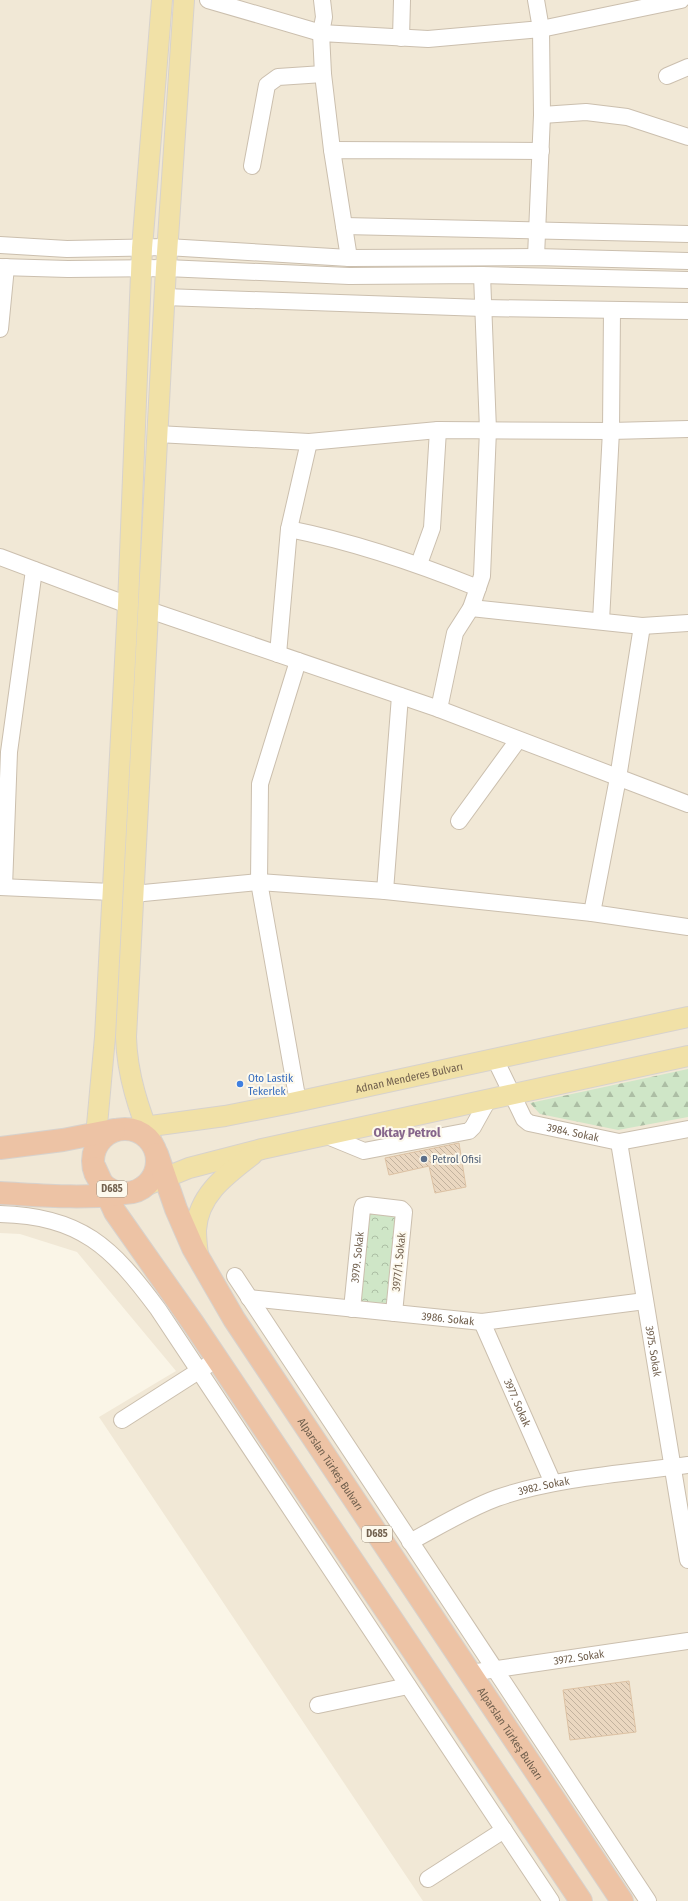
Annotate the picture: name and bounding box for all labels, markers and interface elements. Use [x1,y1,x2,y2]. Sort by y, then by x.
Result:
street label: Adnan Menderes Bulvarı [354,1059,464,1095]
place label: Oto Lastik Tekerlek [248,1072,294,1098]
marker: Oto Lastik Tekerlek [235,1079,245,1089]
street label: 3984. Sokak [546,1120,601,1144]
district label: Oktay Petrol [373,1125,441,1140]
place label: Petrol Ofisi [432,1153,482,1166]
marker: Petrol Ofisi [419,1154,429,1164]
road number: D685 [97,1181,127,1197]
street label: 3979. Sokak [348,1230,366,1283]
street label: 3977/1. Sokak [389,1231,409,1292]
street label: 3986. Sokak [421,1309,476,1328]
street label: 3975. Sokak [643,1325,664,1378]
street label: 3977. Sokak [501,1377,534,1429]
street label: Alparslan Türkeş Bulvarı [295,1415,366,1513]
street label: 3982. Sokak [517,1474,571,1498]
road number: D685 [362,1526,392,1542]
street label: 3972. Sokak [553,1647,606,1667]
street label: Alparslan Türkeş Bulvarı [475,1685,546,1782]

